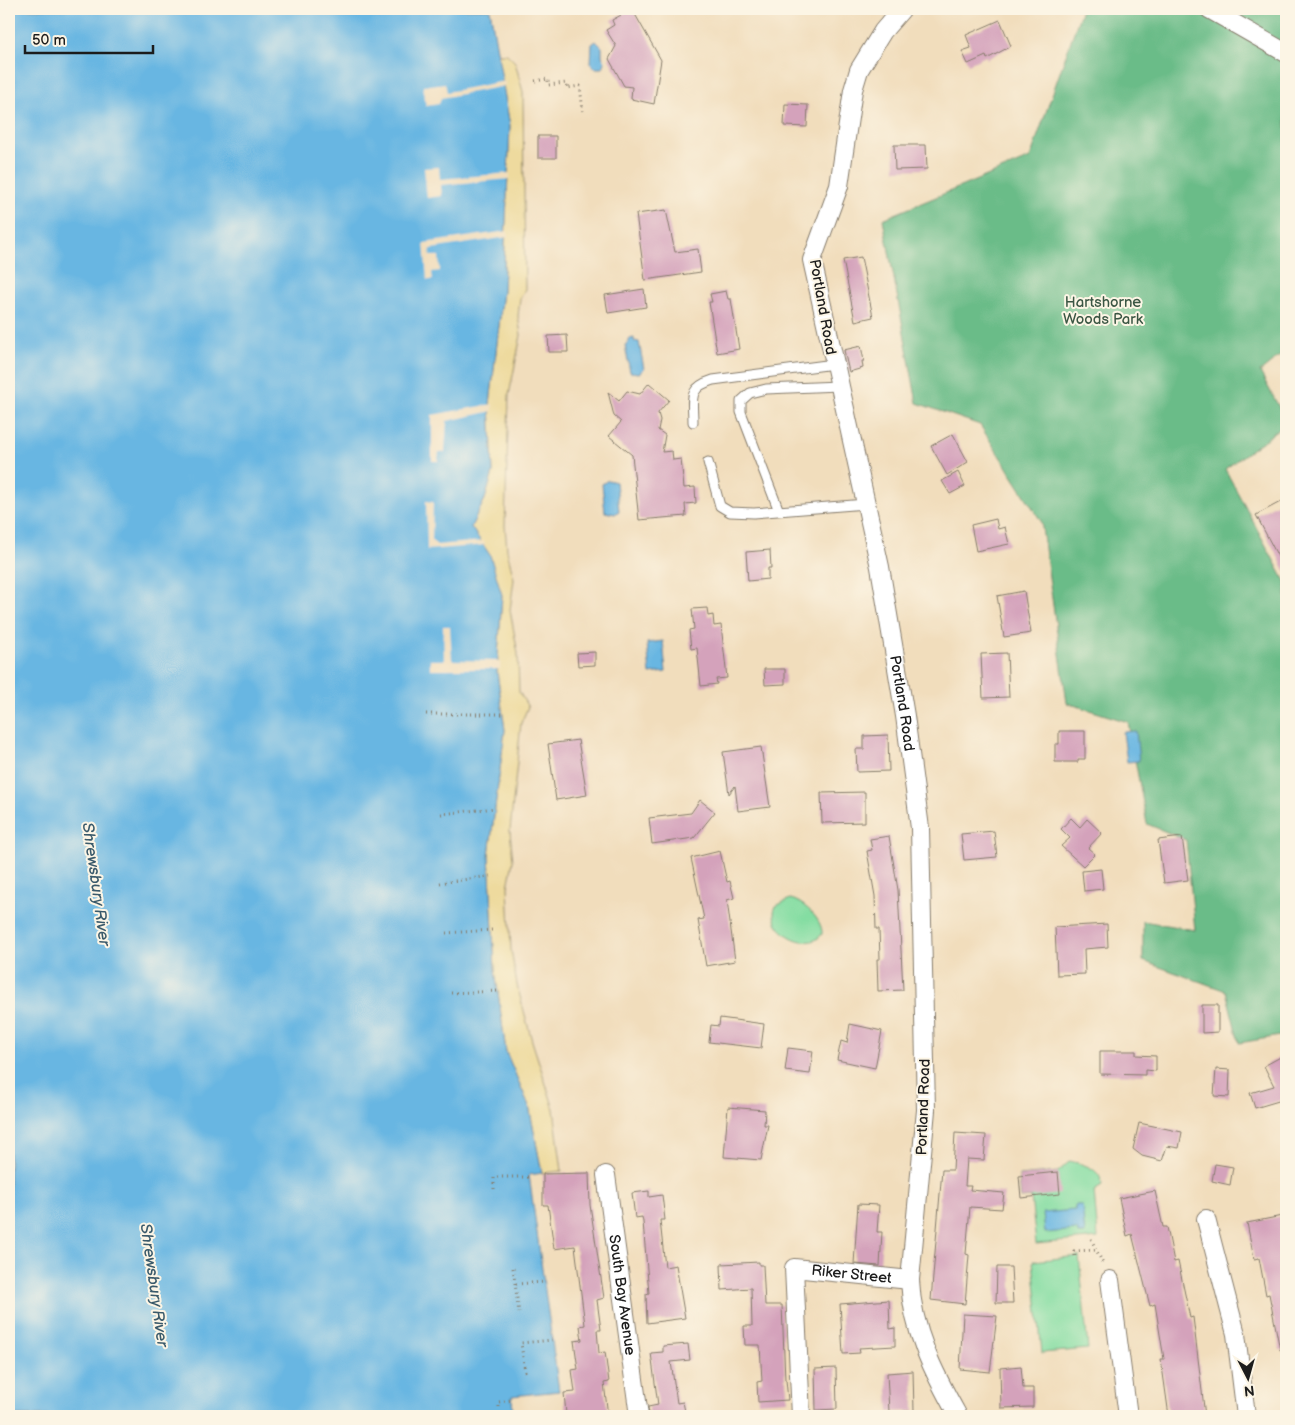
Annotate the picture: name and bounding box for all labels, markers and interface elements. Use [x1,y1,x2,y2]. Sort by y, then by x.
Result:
scale bar [25,22,152,54]
text: 50 m [32,31,66,50]
street label: Portland Road [805,258,840,356]
park label: Hartshorne Woods Park [1063,293,1144,329]
street label: Portland Road [885,654,919,752]
water label: Shrewsbury River [77,821,114,948]
street label: Portland Road [912,1058,935,1156]
water label: Shrewsbury River [135,1222,172,1349]
street label: South Bay Avenue [604,1233,640,1357]
street label: Riker Street [810,1261,893,1288]
north arrow [1222,1352,1272,1402]
text: N [1243,1381,1255,1399]

